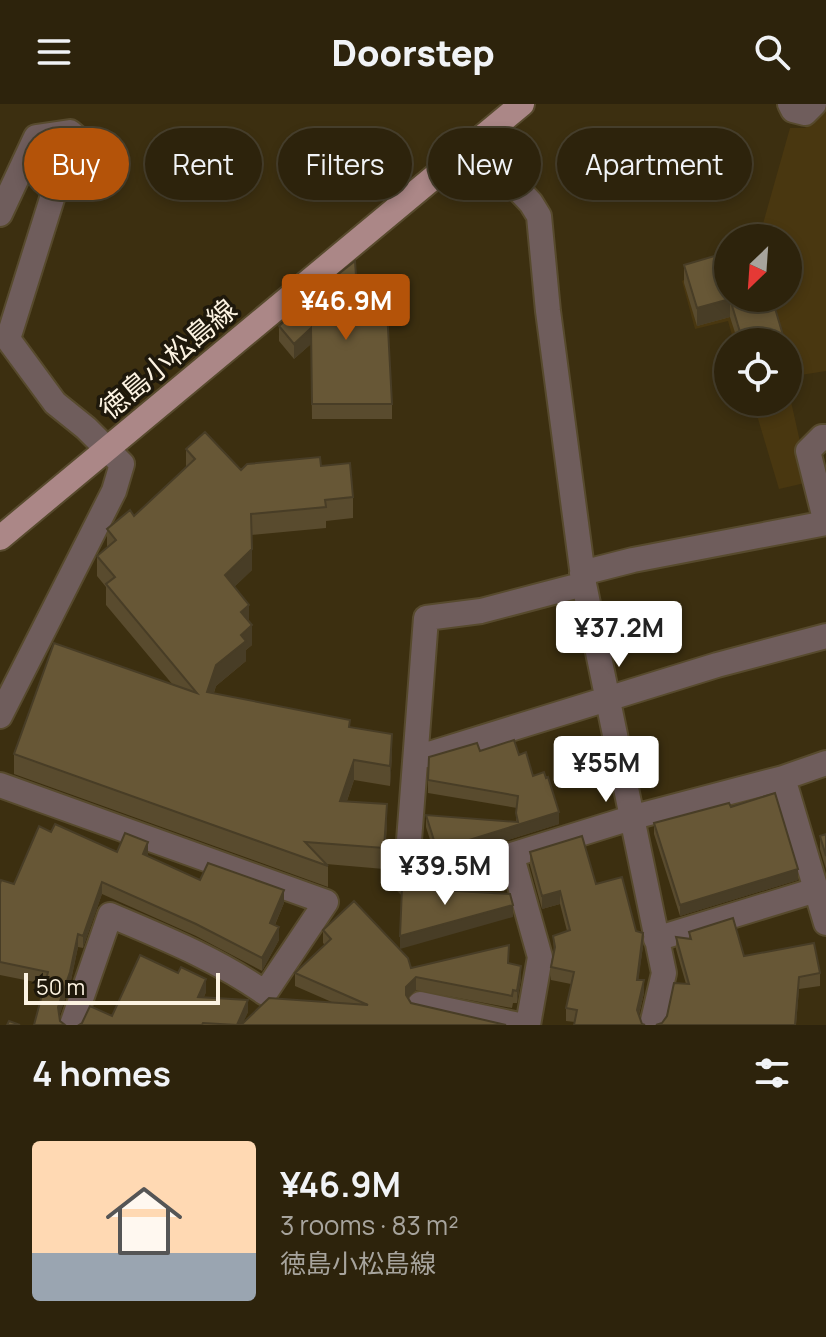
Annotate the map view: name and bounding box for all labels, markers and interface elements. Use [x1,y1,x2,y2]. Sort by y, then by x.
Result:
text: Doorstep [331,28,495,77]
icon: menu [32,30,76,74]
icon: search [750,30,794,74]
chip: Buy [24,128,129,200]
chip: Rent [145,128,262,200]
chip: Filters [278,128,412,200]
chip: New [428,128,541,200]
chip: Apartment [557,128,752,200]
north arrow [714,224,802,312]
map controls [714,224,802,416]
pin: ¥46.9M [281,274,411,342]
text: ¥46.9M [300,282,392,318]
street label: 徳島小松島線 [91,290,244,427]
button: locate [714,328,802,416]
pin: ¥37.2M [554,601,684,669]
text: ¥37.2M [574,609,664,645]
pin: ¥55M [559,736,653,804]
text: ¥55M [572,744,640,780]
pin: ¥39.5M [380,839,510,907]
text: ¥39.5M [399,847,491,883]
scale bar [24,969,220,1005]
text: 50 m [36,972,85,1002]
text: 4 homes [32,1050,171,1096]
icon: filters [750,1051,794,1095]
text: ¥46.9M [280,1161,401,1207]
icon: home [96,1173,192,1269]
text: 3 rooms · 83 m² [280,1207,459,1243]
text: 徳島小松島線 [280,1245,436,1281]

